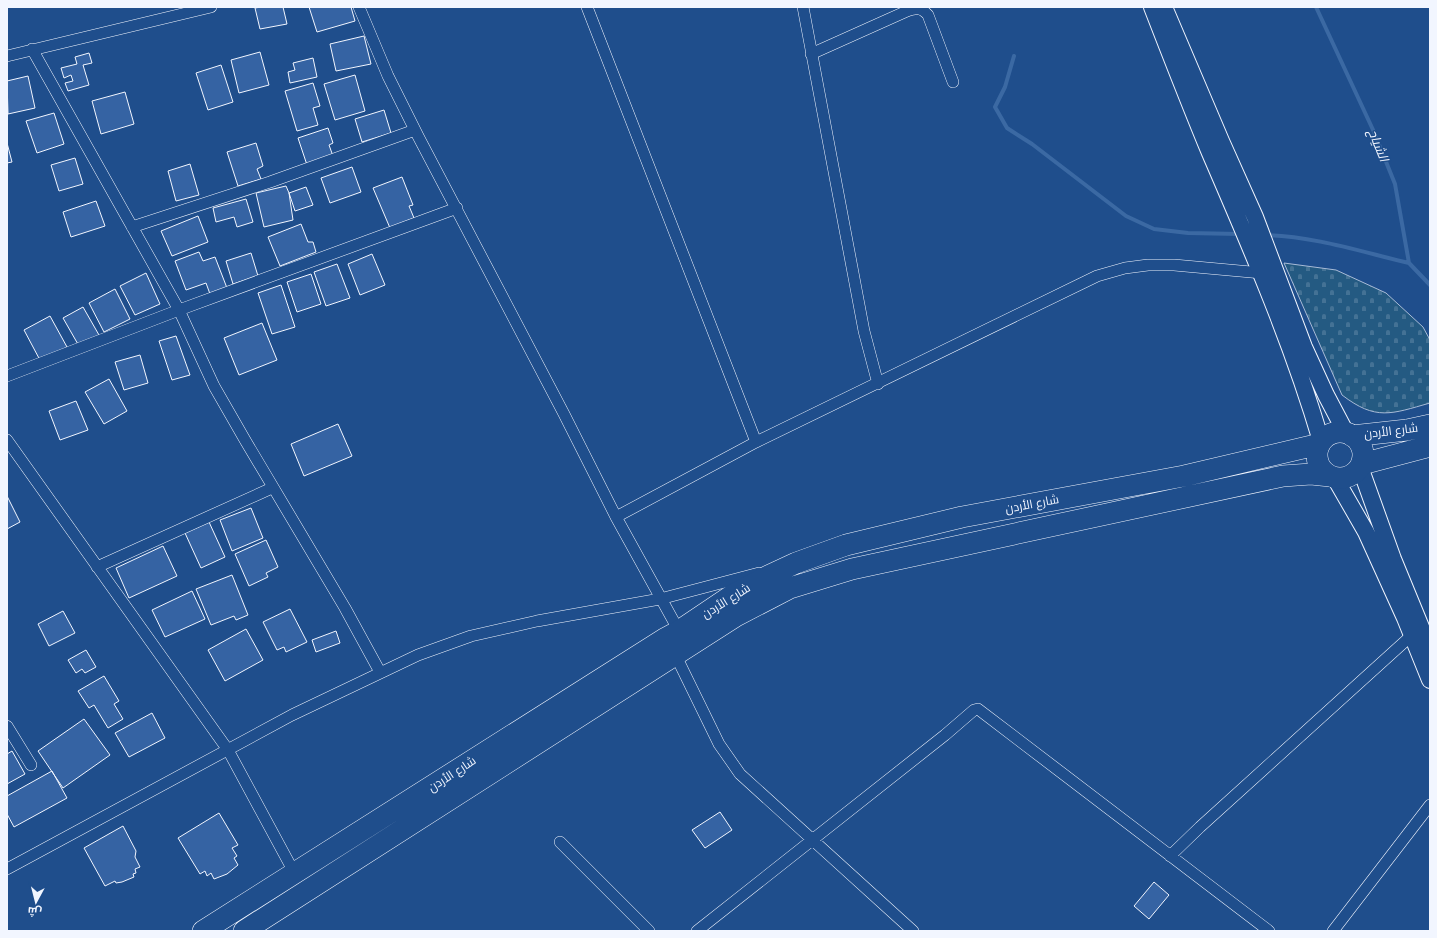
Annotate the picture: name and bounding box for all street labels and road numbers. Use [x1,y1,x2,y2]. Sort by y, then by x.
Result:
street label: شارع الأردن [1363,420,1419,442]
street label: شارع الأردن [1004,491,1060,517]
street label: شارع الأردن [699,580,753,622]
street label: شارع الأردن [425,752,479,795]

